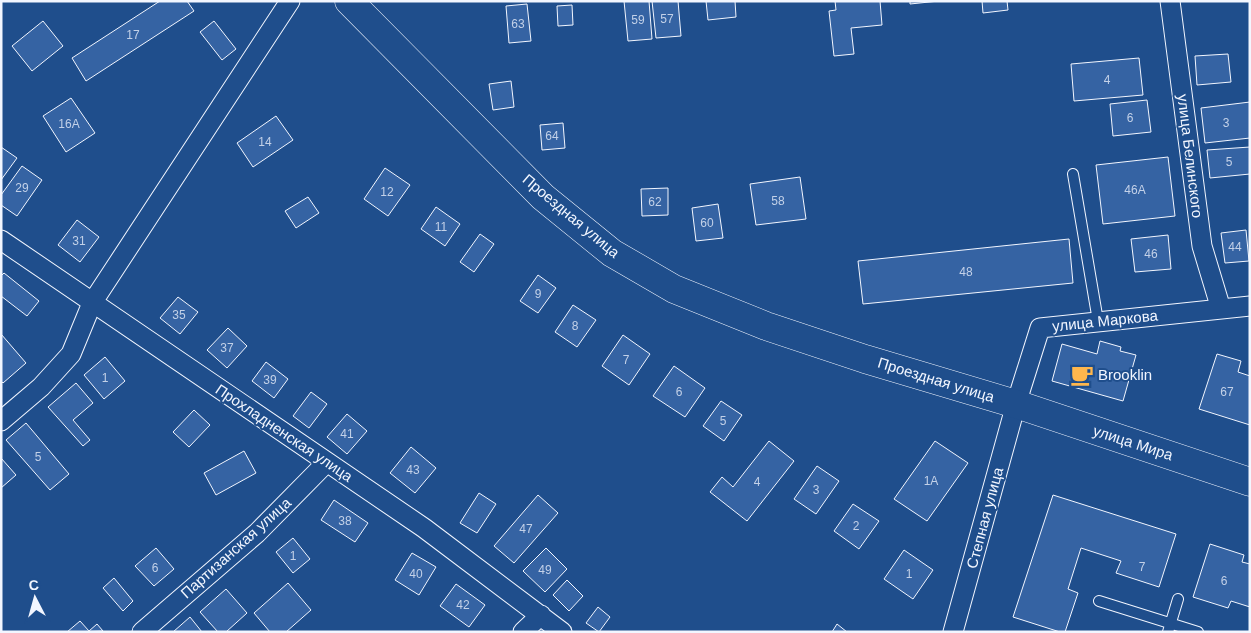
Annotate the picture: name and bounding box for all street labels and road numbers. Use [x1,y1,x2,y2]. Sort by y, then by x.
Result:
street label: улица Белинского [1174,93,1207,219]
street label: Проездная улица [520,170,624,261]
street label: улица Маркова [1051,306,1159,334]
street label: Проездная улица [876,354,997,406]
street label: Прохладненская улица [212,380,357,485]
street label: улица Мира [1091,422,1176,464]
street label: Степная улица [963,465,1006,570]
street label: Партизанская улица [177,493,295,602]

